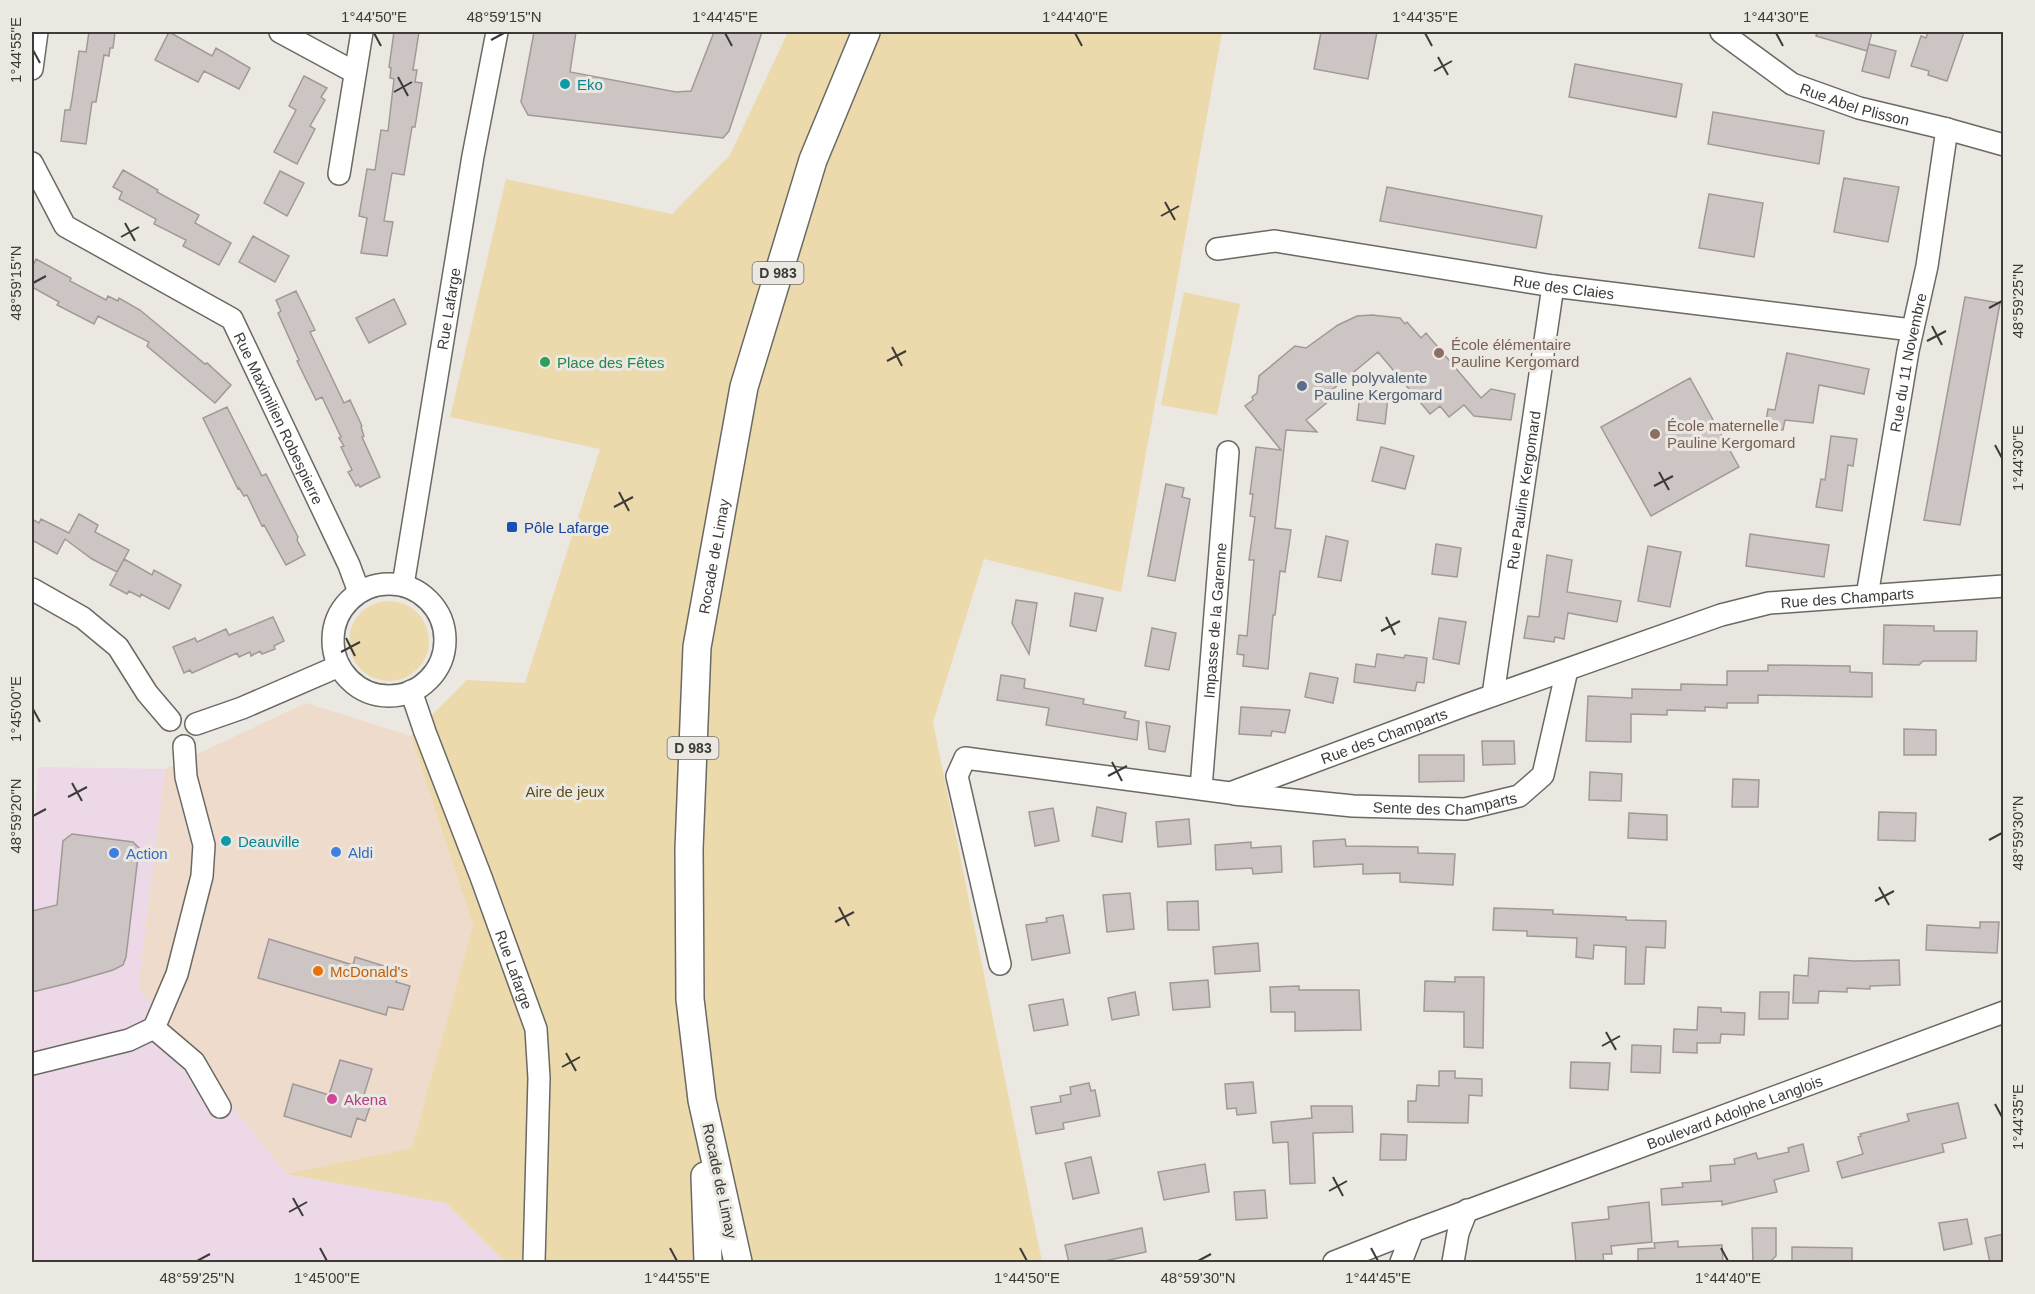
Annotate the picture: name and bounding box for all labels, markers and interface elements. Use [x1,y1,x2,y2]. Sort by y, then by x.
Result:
text: 1°44'50"E [341,8,407,25]
text: 48°59'15"N [466,8,542,25]
text: 1°44'45"E [692,8,758,25]
text: 1°44'40"E [1042,8,1108,25]
text: 1°44'35"E [1392,8,1458,25]
text: 1°44'30"E [1743,8,1809,25]
text: 1°44'55"E [7,17,24,83]
place label: Eko [577,76,603,93]
marker: Eko [558,77,572,91]
street label: Rue Abel Plisson [1798,79,1911,128]
text: 48°59'15"N [7,245,24,321]
road number: D 983 [752,262,804,284]
text: 48°59'25"N [2009,263,2026,339]
street label: Rue Lafarge [433,267,463,351]
street label: Rue des Claies [1512,271,1615,302]
street label: Rue du 11 Novembre [1886,291,1929,433]
street label: Rue Maximilien Robespierre [231,329,327,507]
place label: École élémentaire Pauline Kergomard [1451,336,1579,370]
marker: École élémentaire Pauline Kergomard [1432,346,1446,360]
place label: Place des Fêtes [557,354,665,371]
marker: Place des Fêtes [538,355,552,369]
place label: Salle polyvalente Pauline Kergomard [1314,369,1442,403]
marker: Salle polyvalente Pauline Kergomard [1295,379,1309,393]
street label: Rue Pauline Kergomard [1503,410,1543,571]
place label: École maternelle Pauline Kergomard [1667,417,1795,451]
text: 1°44'30"E [2009,425,2026,491]
marker: École maternelle Pauline Kergomard [1648,427,1662,441]
street label: Rocade de Limay [695,497,732,615]
place label: Pôle Lafarge [524,519,609,536]
marker: Pôle Lafarge [505,520,519,534]
street label: Impasse de la Garenne [1200,542,1229,699]
street label: Rue des Champarts [1780,584,1914,611]
text: 1°45'00"E [7,676,24,742]
street label: Rue des Champarts [1318,704,1449,767]
road number: D 983 [668,737,718,759]
text: 48°59'20"N [7,778,24,854]
park label: Aire de jeux [525,783,605,800]
street label: Sente des Champarts [1373,788,1518,818]
text: 48°59'30"N [2009,795,2026,871]
place label: Deauville [238,833,300,850]
marker: Deauville [219,834,233,848]
place label: Aldi [348,844,373,861]
place label: Action [126,845,168,862]
marker: Aldi [329,845,343,859]
marker: Action [107,846,121,860]
street label: Rue Lafarge [492,928,536,1011]
place label: McDonald's [330,963,408,980]
marker: McDonald's [311,964,325,978]
street label: Boulevard Adolphe Langlois [1644,1072,1825,1152]
text: 1°44'35"E [2009,1084,2026,1150]
place label: Akena [344,1091,387,1108]
marker: Akena [325,1092,339,1106]
street label: Rocade de Limay [700,1122,741,1240]
text: 48°59'25"N [159,1269,235,1286]
text: 1°45'00"E [294,1269,360,1286]
text: 1°44'55"E [644,1269,710,1286]
text: 1°44'50"E [994,1269,1060,1286]
text: 48°59'30"N [1160,1269,1236,1286]
text: 1°44'45"E [1345,1269,1411,1286]
text: 1°44'40"E [1695,1269,1761,1286]

